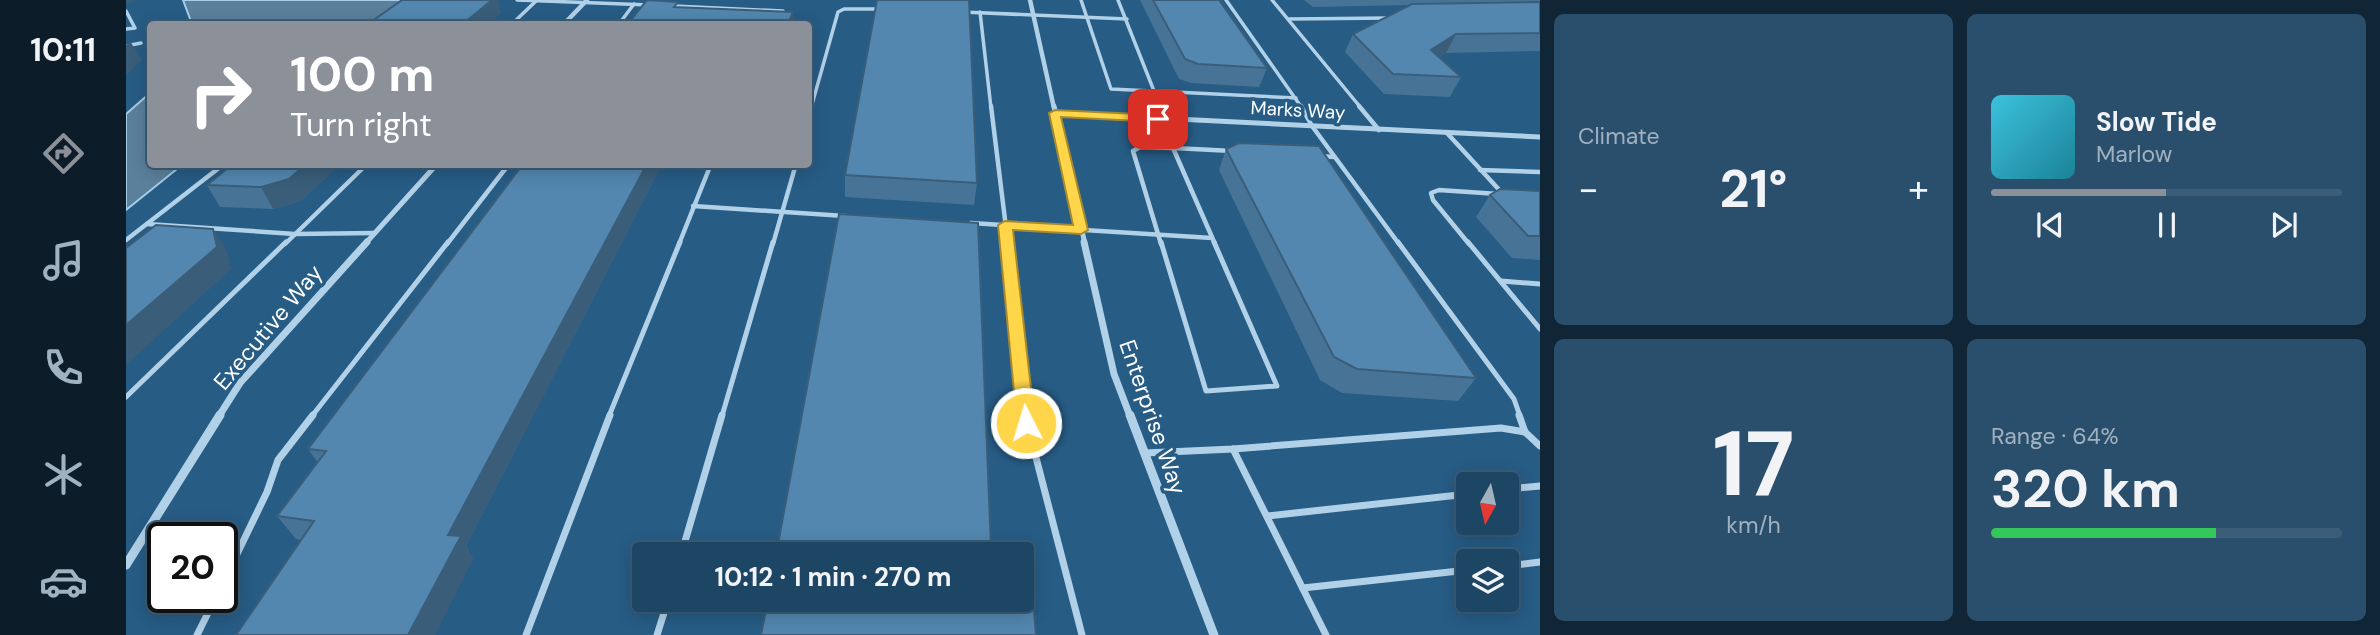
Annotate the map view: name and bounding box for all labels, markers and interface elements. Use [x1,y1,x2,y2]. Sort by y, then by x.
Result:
text: 10:11 [30,29,96,71]
text: 100 m [290,42,434,106]
icon: right [175,49,266,140]
pin [1128,89,1188,149]
street label: Marks Way [1250,95,1347,125]
icon: arrive [1139,100,1177,138]
text: Turn right [290,104,432,146]
text: Slow Tide [2096,105,2217,139]
text: Climate [1578,121,1660,151]
icon: directions [39,129,88,178]
text: Marlow [2096,139,2172,169]
text: 21° [1720,155,1787,223]
text: − [1578,164,1599,214]
text: + [1908,164,1929,214]
icon: previous [2031,206,2069,244]
icon: pause [2148,206,2186,244]
icon: next [2265,206,2303,244]
icon: music [39,236,88,285]
street label: Executive Way [207,258,329,396]
street label: Enterprise Way [1112,336,1194,499]
icon: phone [39,343,88,392]
position arrow [989,386,1063,460]
text: 17 [1713,405,1795,523]
text: Range · 64% [1991,421,2119,451]
icon: climate [39,450,88,499]
text: 320 km [1991,455,2180,523]
north arrow [1456,472,1519,536]
map controls [1456,472,1519,612]
text: km/h [1726,510,1781,540]
speed limit sign: 20 [147,522,238,613]
button: layers [1456,549,1519,612]
icon: car [39,557,88,606]
text: 10:12 · 1 min · 270 m [714,560,952,594]

